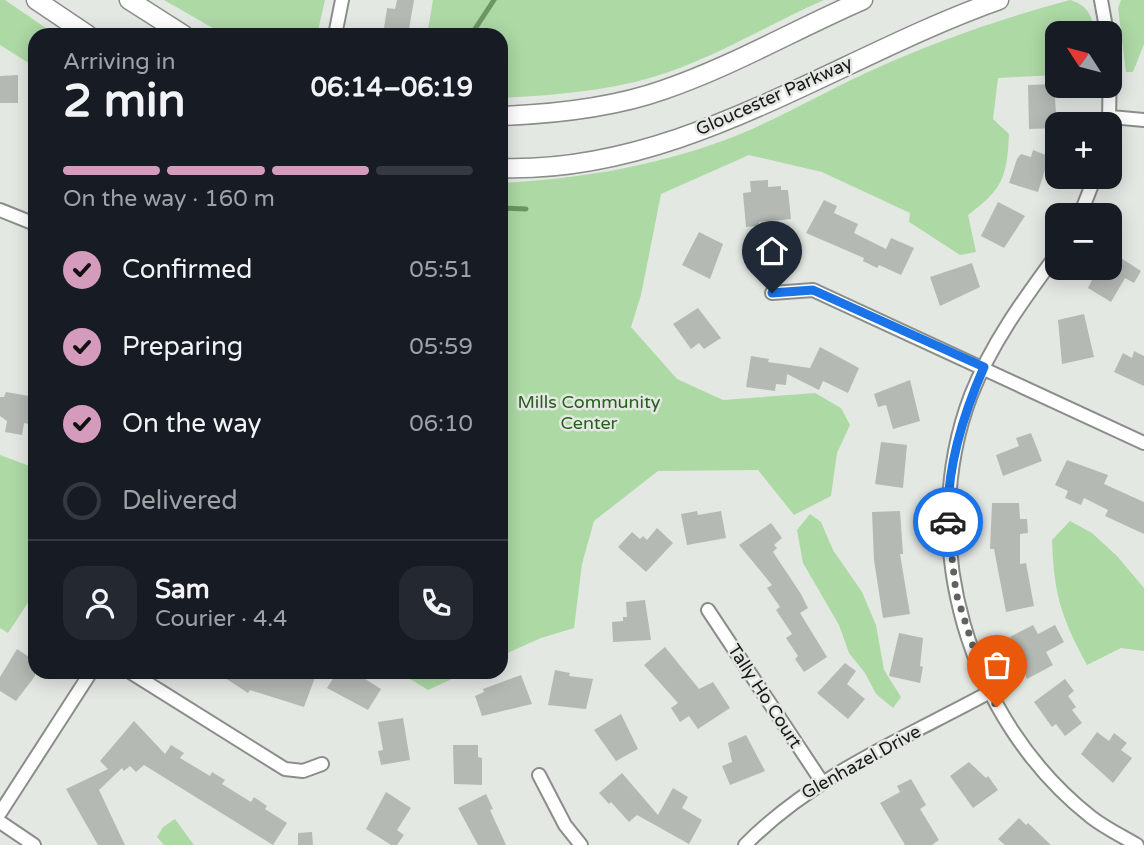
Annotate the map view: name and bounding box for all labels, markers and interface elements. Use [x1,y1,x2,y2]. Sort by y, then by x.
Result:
north arrow [1045,21,1122,98]
map controls [1045,21,1122,280]
text: Arriving in [63,48,176,76]
street label: Gloucester Parkway [692,51,856,140]
text: 06:14–06:19 [311,72,473,103]
text: 2 min [63,74,186,129]
button: + [1045,112,1122,189]
text: On the way · 160 m [63,185,275,213]
button: − [1045,203,1122,280]
pin [742,221,802,293]
icon: home [753,232,791,270]
icon: check [63,251,101,289]
text: Confirmed [122,254,252,285]
text: 05:51 [409,256,473,284]
icon: check [63,328,101,366]
text: Preparing [122,331,243,362]
text: 05:59 [409,333,473,361]
park label: Mills Community Center [518,391,661,434]
icon: check [63,405,101,443]
text: On the way [122,408,262,439]
text: 06:10 [409,410,473,438]
text: Delivered [122,485,238,516]
courier [913,487,983,557]
icon: car [929,503,967,541]
button: person [63,566,137,640]
button: phone [399,566,473,640]
text: Sam [155,574,210,605]
text: Courier · 4.4 [155,605,287,633]
pin [967,635,1027,707]
street label: Tally Ho Court [723,640,807,752]
icon: bag [978,646,1016,684]
street label: Glenhazel Drive [798,720,924,804]

